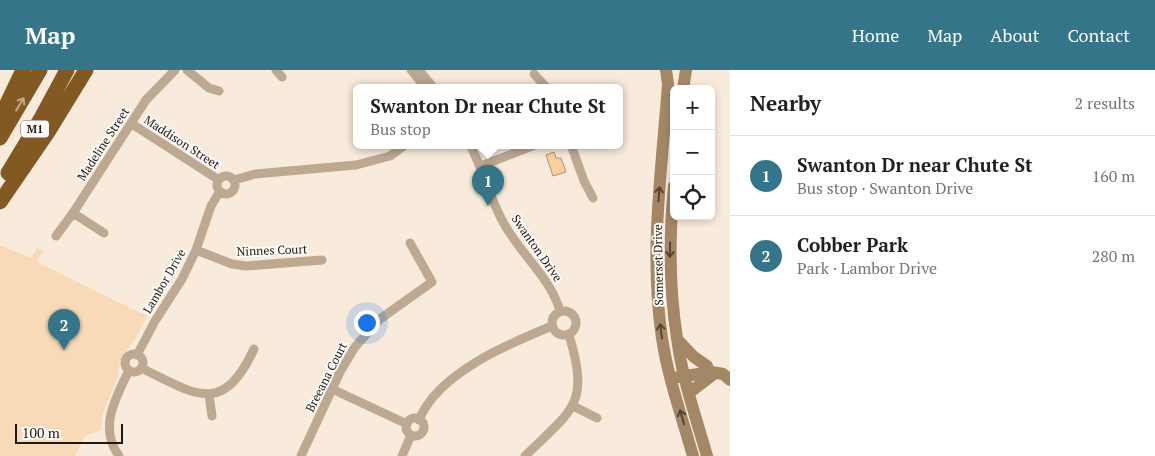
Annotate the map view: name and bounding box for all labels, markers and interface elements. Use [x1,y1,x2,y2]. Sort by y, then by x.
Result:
text: Map [25,19,75,51]
text: Home [852,23,899,47]
text: Map [927,23,962,47]
text: About [990,23,1039,47]
text: Contact [1067,23,1130,47]
popup [353,84,623,149]
map controls [670,85,715,220]
button: + [670,85,715,130]
text: Nearby [750,89,821,117]
text: 2 results [1075,92,1135,114]
text: Swanton Dr near Chute St [370,93,606,118]
one-way arrow [16,98,26,112]
street label: Madeline Street [74,104,133,184]
street label: Maddison Street [141,112,223,172]
text: Bus stop [370,118,431,140]
road number: M1 [21,121,49,138]
button: − [670,130,715,175]
text: Swanton Dr near Chute St [797,152,1033,177]
pin: 1 [472,165,504,206]
text: 1 [761,165,771,187]
text: 160 m [1092,165,1135,187]
button: locate [670,175,715,220]
text: Bus stop · Swanton Drive [797,177,973,199]
one-way arrow [654,186,663,202]
street label: Swanton Drive [508,212,566,284]
street label: Somerset Drive [650,224,666,306]
text: Cobber Park [797,232,908,257]
street label: Ninnes Court [236,241,308,259]
one-way arrow [666,241,675,257]
text: 2 [761,245,771,267]
text: 280 m [1092,245,1135,267]
street label: Lambor Drive [139,246,189,316]
text: Park · Lambor Drive [797,257,937,279]
pin: 2 [48,309,80,350]
your location [354,310,380,336]
one-way arrow [656,323,666,339]
street label: Breeana Court [302,339,350,414]
one-way arrow [676,410,686,426]
scale bar [15,421,122,444]
text: 100 m [22,423,60,442]

